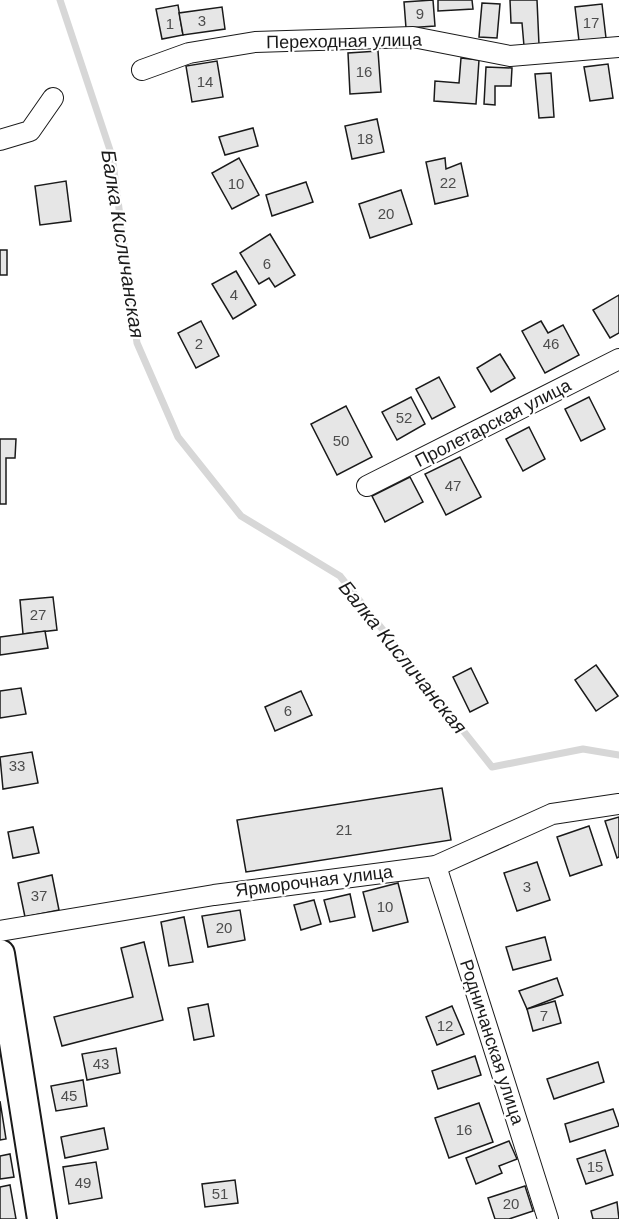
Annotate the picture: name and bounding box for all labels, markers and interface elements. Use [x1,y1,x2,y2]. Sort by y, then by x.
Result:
house number: 9 [416,5,424,22]
house number: 3 [198,12,206,29]
house number: 17 [583,14,599,31]
house number: 1 [166,15,174,32]
street label: Переходная улица [266,30,423,52]
house number: 16 [356,63,372,80]
house number: 14 [197,73,213,90]
house number: 18 [357,130,373,147]
water label: Балка Кисличанская [97,148,149,340]
house number: 22 [440,174,456,191]
house number: 10 [228,175,244,192]
house number: 20 [378,205,394,222]
house number: 6 [263,255,271,272]
house number: 4 [230,286,238,303]
house number: 2 [195,335,203,352]
house number: 46 [543,335,559,352]
street label: Пролетарская улица [412,375,575,471]
house number: 52 [396,409,412,426]
house number: 50 [333,432,349,449]
house number: 47 [445,477,461,494]
water label: Балка Кисличанская [335,576,472,738]
house number: 27 [30,606,46,623]
house number: 6 [284,702,292,719]
house number: 33 [9,757,25,774]
house number: 21 [336,821,352,838]
street label: Ярморочная улица [234,861,395,901]
house number: 3 [523,878,531,895]
house number: 37 [31,887,47,904]
house number: 10 [377,898,393,915]
house number: 20 [216,919,232,936]
street label: Родничанская улица [456,957,528,1128]
house number: 7 [540,1007,548,1024]
house number: 12 [437,1017,453,1034]
house number: 43 [93,1055,109,1072]
house number: 45 [61,1087,77,1104]
house number: 16 [456,1121,472,1138]
house number: 15 [587,1158,603,1175]
house number: 49 [75,1174,91,1191]
house number: 51 [212,1185,228,1202]
house number: 20 [503,1195,519,1212]

